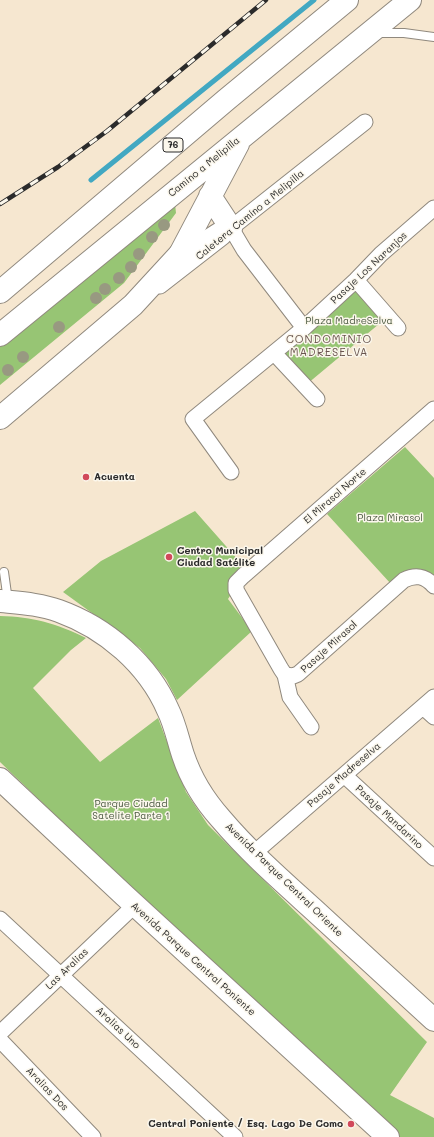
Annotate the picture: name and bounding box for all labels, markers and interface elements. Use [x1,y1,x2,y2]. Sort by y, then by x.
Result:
street label: Camino a Melipilla [166,134,242,200]
road number: 76 [163,138,183,152]
street label: Caletera Camino a Melipilla [193,168,307,262]
street label: Pasaje Los Naranjos [328,230,410,306]
park label: Plaza MadreSelva [305,315,393,327]
district label: CONDOMINIO MADRESELVA [286,333,372,359]
street label: El Mirasol Norte [301,466,369,526]
place label: Acuenta [94,471,135,483]
marker: Acuenta [81,472,91,482]
park label: Plaza Mirasol [357,512,423,524]
place label: Centro Municipal Ciudad Satélite [177,545,263,568]
marker: Centro Municipal Ciudad Satélite [164,552,174,562]
street label: Pasaje Mirasol [298,619,360,675]
street label: Pasaje Madreselva [305,740,383,810]
street label: Pasaje Mandarino [353,783,425,851]
park label: Parque Ciudad Satelite Parte 1 [92,798,170,822]
street label: Avenida Parque Central Oriente [223,820,345,940]
street label: Avenida Parque Central Poniente [128,900,258,1018]
street label: Las Aralias [43,946,91,992]
street label: Aralias Uno [93,1004,143,1052]
street label: Aralias Dos [23,1065,71,1113]
place label: Central Poniente / Esq. Lago De Como [148,1118,343,1130]
marker: Central Poniente / Esq. Lago De Como [346,1119,356,1129]

